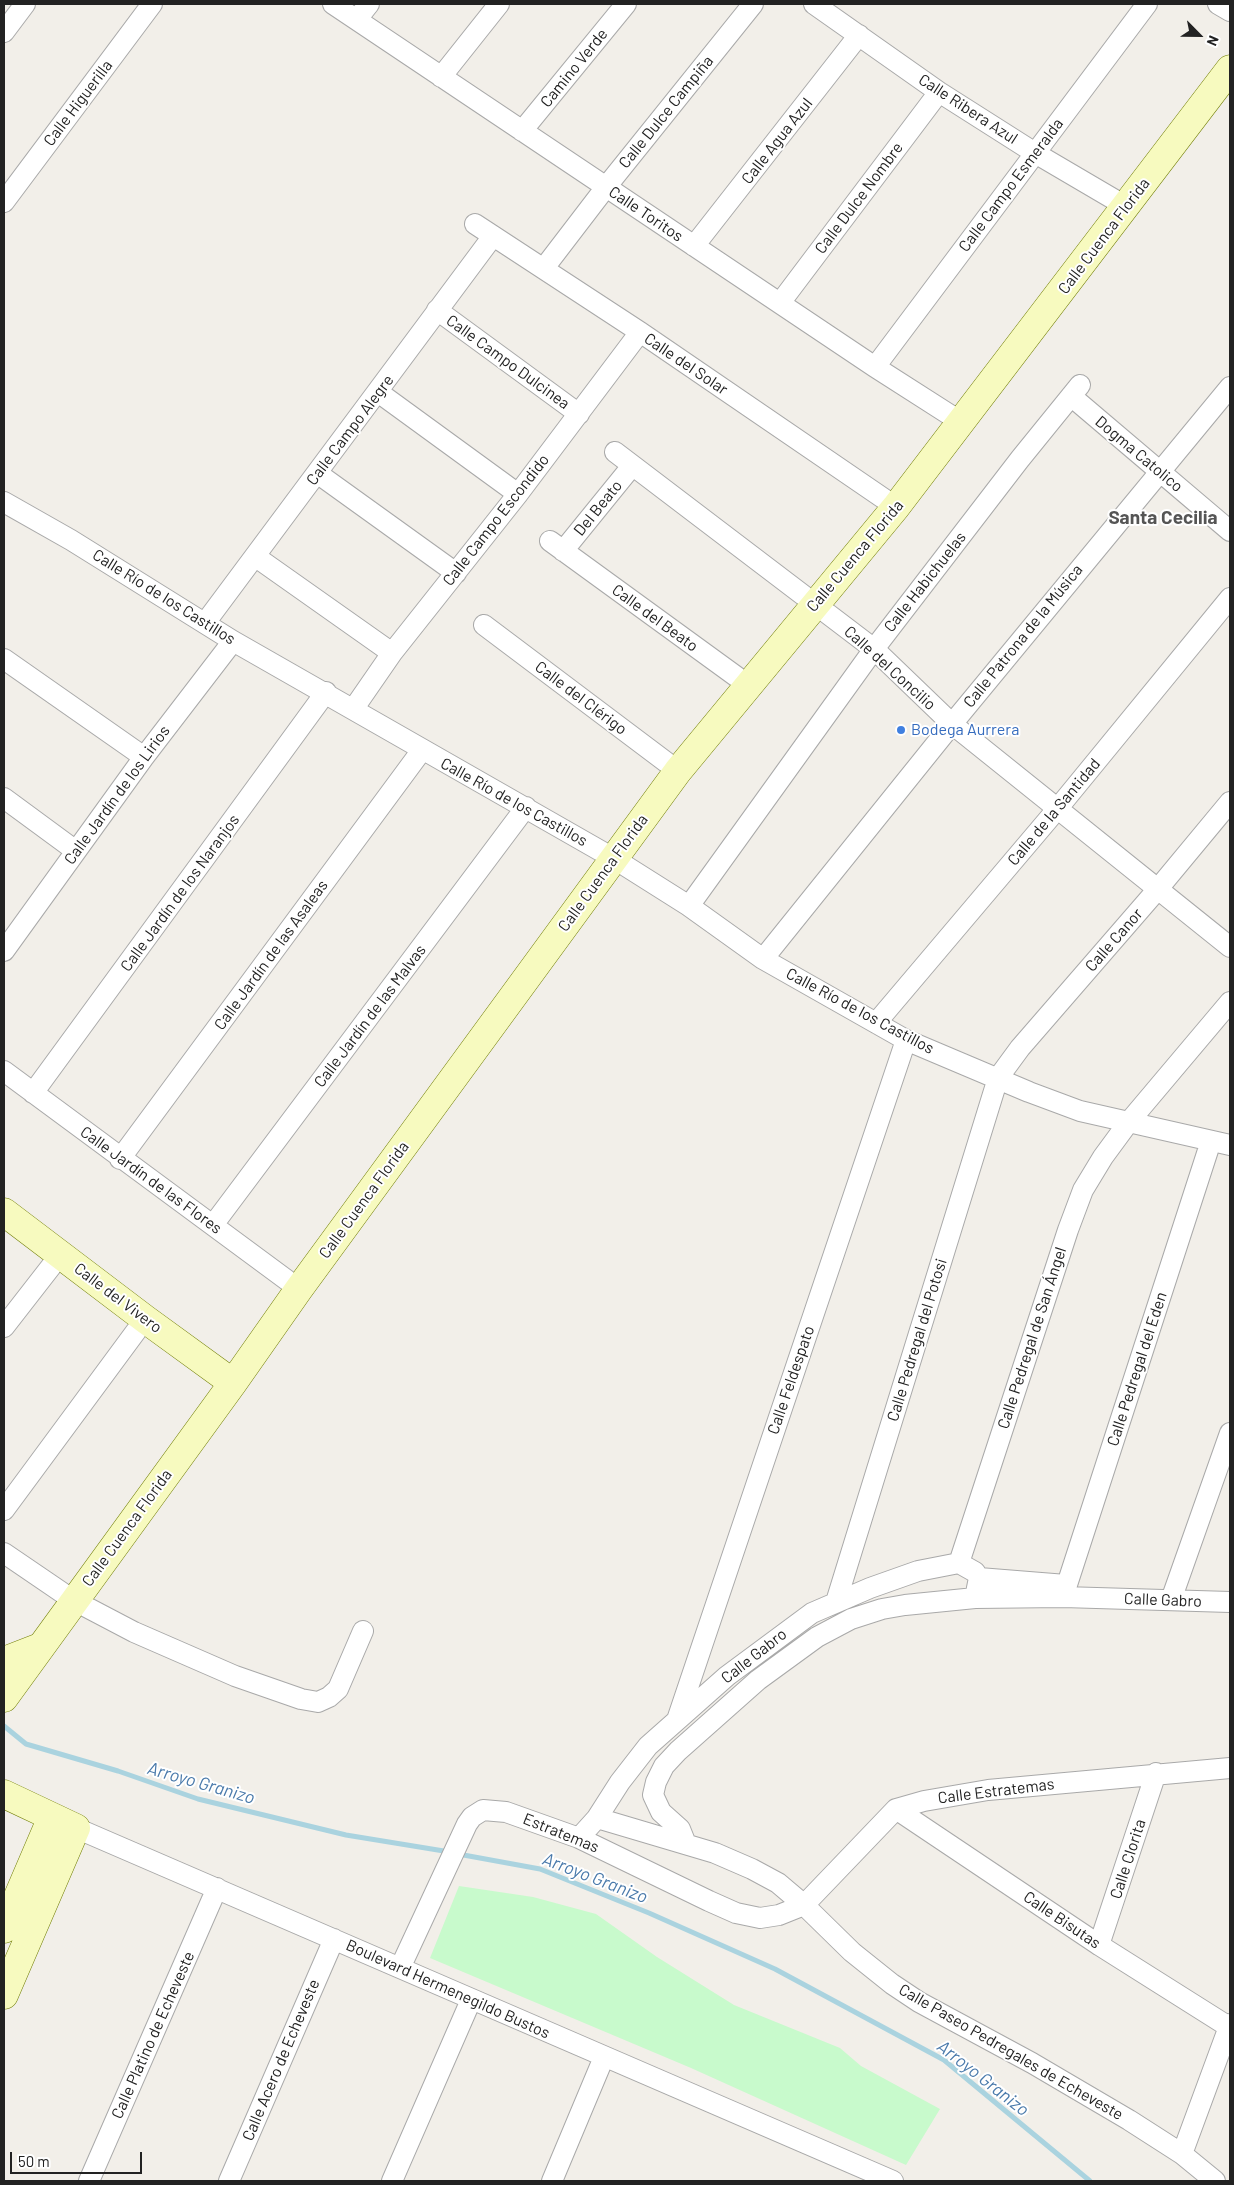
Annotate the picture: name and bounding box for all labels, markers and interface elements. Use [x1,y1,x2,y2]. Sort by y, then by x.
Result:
north arrow [1174,10,1224,60]
street label: Camino Verde [536,25,612,111]
text: N [1204,33,1223,49]
street label: Calle Dulce Campiña [615,52,717,172]
street label: Calle Higuerilla [39,56,117,150]
street label: Calle Ribera Azul [915,70,1021,148]
street label: Calle Agua Azul [737,94,817,188]
street label: Calle Campo Esmeralda [955,114,1067,256]
street label: Calle Dulce Nombre [811,138,907,258]
street label: Calle Cuenca Florida [1054,174,1154,298]
street label: Calle Toritos [605,182,687,246]
street label: Calle Campo Dulcinea [443,311,573,413]
street label: Calle del Solar [641,329,731,399]
street label: Calle Campo Alegre [302,371,398,489]
street label: Dogma Catolico [1091,412,1187,496]
street label: Calle Campo Escondido [439,450,553,590]
street label: Del Beato [570,476,626,540]
street label: Calle Cuenca Florida [803,496,907,616]
district label: Santa Cecilia [1108,507,1218,529]
street label: Calle Habichuelas [880,528,970,636]
street label: Calle Río de los Castillos [89,545,239,649]
street label: Calle Patrona de la Música [959,561,1087,711]
street label: Calle del Beato [608,580,702,656]
street label: Calle del Concilio [840,622,940,714]
street label: Calle del Clérigo [531,657,631,739]
place label: Bodega Aurrera [911,720,1019,740]
street label: Calle Jardín de los Lirios [60,722,174,868]
marker: Bodega Aurrera [895,724,907,736]
street label: Calle Río de los Castillos [437,754,591,850]
street label: Calle de la Santidad [1004,754,1104,870]
street label: Calle Jardín de los Naranjos [116,811,244,975]
street label: Calle Cuenca Florida [554,811,652,935]
street label: Calle Jardín de las Asaleas [210,876,332,1034]
street label: Calle Canor [1081,904,1147,976]
street label: Calle Jardín de las Malvas [310,941,430,1091]
street label: Calle Río de los Castillos [783,964,937,1058]
street label: Calle Jardín de las Flores [76,1122,226,1238]
street label: Calle Cuenca Florida [315,1138,413,1262]
street label: Calle Pedregal de San Ángel [994,1245,1070,1431]
street label: Calle Pedregal del Potosi [883,1256,951,1424]
street label: Calle del Vivero [70,1259,166,1337]
street label: Calle Pedregal del Eden [1103,1290,1171,1448]
street label: Calle Feldespato [763,1323,819,1437]
street label: Calle Cuenca Florida [78,1466,176,1590]
street label: Calle Gabro [1124,1589,1202,1611]
street label: Calle Gabro [717,1624,791,1688]
water label: Arroyo Granizo [145,1757,257,1809]
street label: Calle Estratemas [937,1774,1055,1808]
street label: Estratemas [520,1809,602,1857]
street label: Calle Clorita [1106,1817,1150,1901]
water label: Arroyo Granizo [539,1848,651,1908]
street label: Calle Bisutas [1020,1887,1104,1953]
street label: Boulevard Hermenegildo Bustos [343,1935,553,2043]
street label: Calle Platino de Echeveste [107,1948,199,2122]
street label: Calle Acero de Echeveste [238,1976,324,2144]
street label: Calle Paseo Pedregales de Echeveste [895,1980,1127,2124]
water label: Arroyo Granizo [933,2035,1033,2121]
scale bar [12,2142,145,2174]
text: 50 m [18,2152,50,2170]

